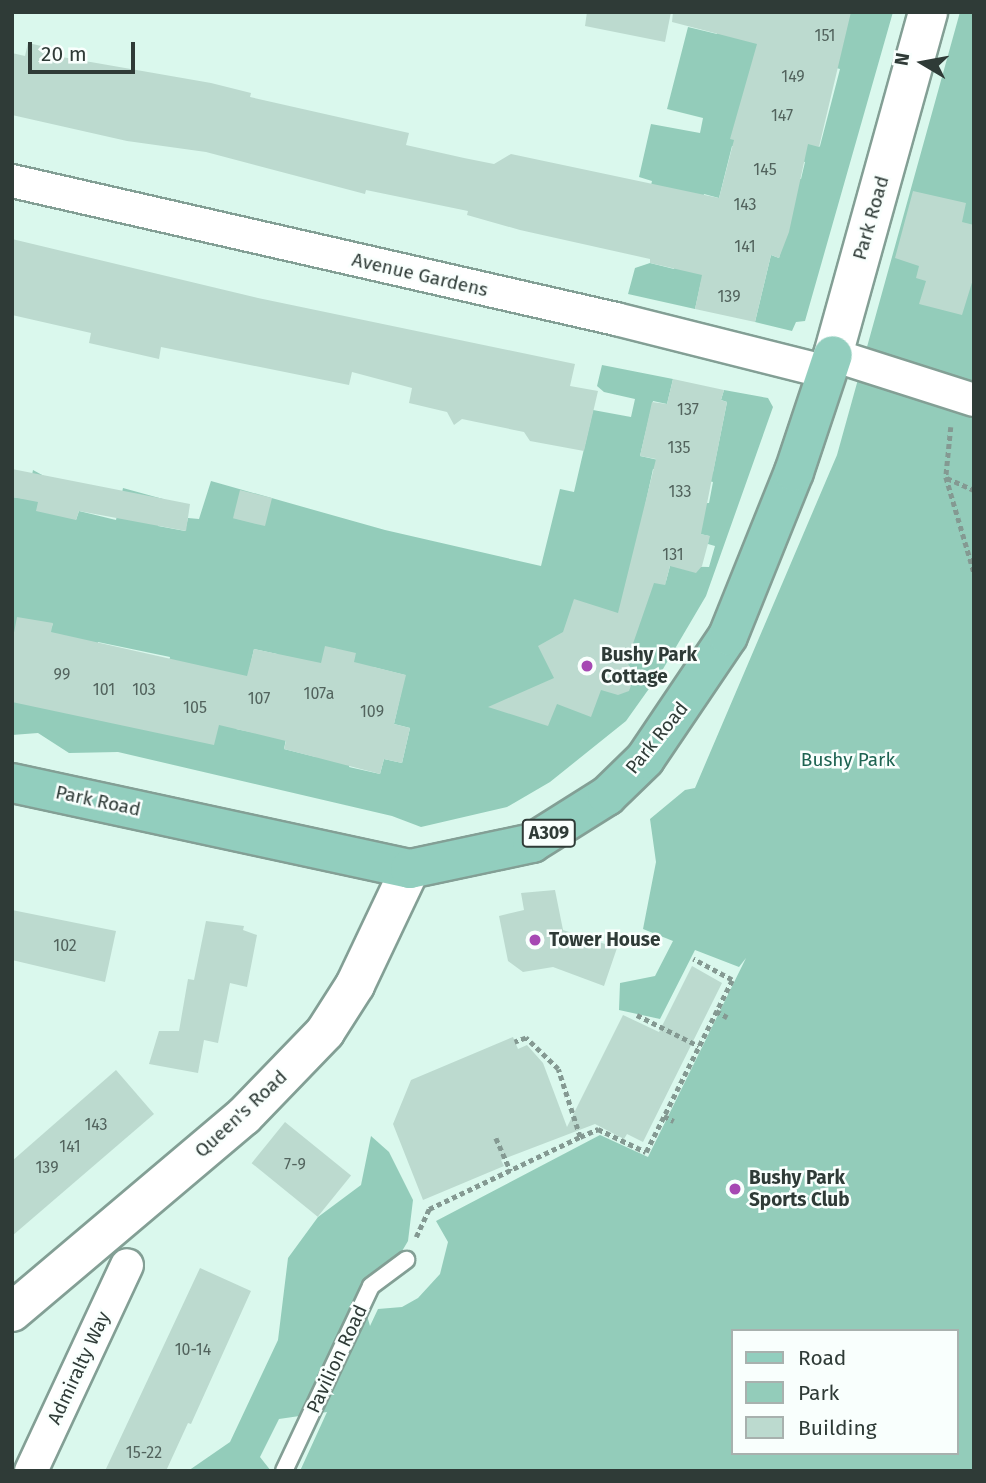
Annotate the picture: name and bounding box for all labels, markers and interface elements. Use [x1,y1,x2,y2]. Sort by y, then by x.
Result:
house number: 151 [814,26,836,46]
scale bar [32,28,138,72]
north arrow [888,28,958,98]
text: 20 m [41,41,87,67]
text: N [889,51,914,67]
house number: 149 [781,67,805,87]
house number: 147 [771,106,793,126]
house number: 145 [753,160,777,180]
street label: Park Road [848,173,894,263]
house number: 143 [733,195,757,215]
house number: 141 [734,237,756,257]
street label: Avenue Gardens [350,248,490,302]
house number: 139 [717,287,741,307]
house number: 137 [677,400,699,420]
house number: 135 [668,438,690,458]
house number: 133 [669,482,691,502]
house number: 131 [662,545,684,565]
place label: Bushy Park Cottage [601,644,697,688]
marker: Bushy Park Cottage [579,658,595,674]
house number: 99 [54,665,70,685]
house number: 101 [93,680,115,700]
house number: 103 [132,680,156,700]
house number: 107a [304,684,334,704]
house number: 107 [248,689,270,709]
street label: Park Road [621,697,693,779]
house number: 105 [183,698,207,718]
house number: 109 [360,702,384,722]
park label: Bushy Park [801,749,895,771]
street label: Park Road [53,781,143,821]
road number: A309 [521,818,577,848]
place label: Tower House [549,929,660,951]
marker: Tower House [527,932,543,948]
house number: 102 [53,936,77,956]
street label: Queen's Road [190,1066,292,1162]
house number: 143 [84,1115,108,1135]
house number: 141 [59,1137,81,1157]
house number: 7-9 [284,1155,306,1175]
house number: 139 [35,1158,59,1178]
place label: Bushy Park Sports Club [749,1167,850,1211]
marker: Bushy Park Sports Club [727,1181,743,1197]
street label: Pavilion Road [302,1301,372,1417]
street label: Admiralty Way [43,1308,115,1428]
legend [730,1329,958,1455]
house number: 10-14 [175,1340,211,1360]
text: Road [798,1345,846,1371]
text: Park [798,1380,839,1406]
text: Building [798,1415,877,1441]
house number: 15-22 [126,1443,162,1463]

